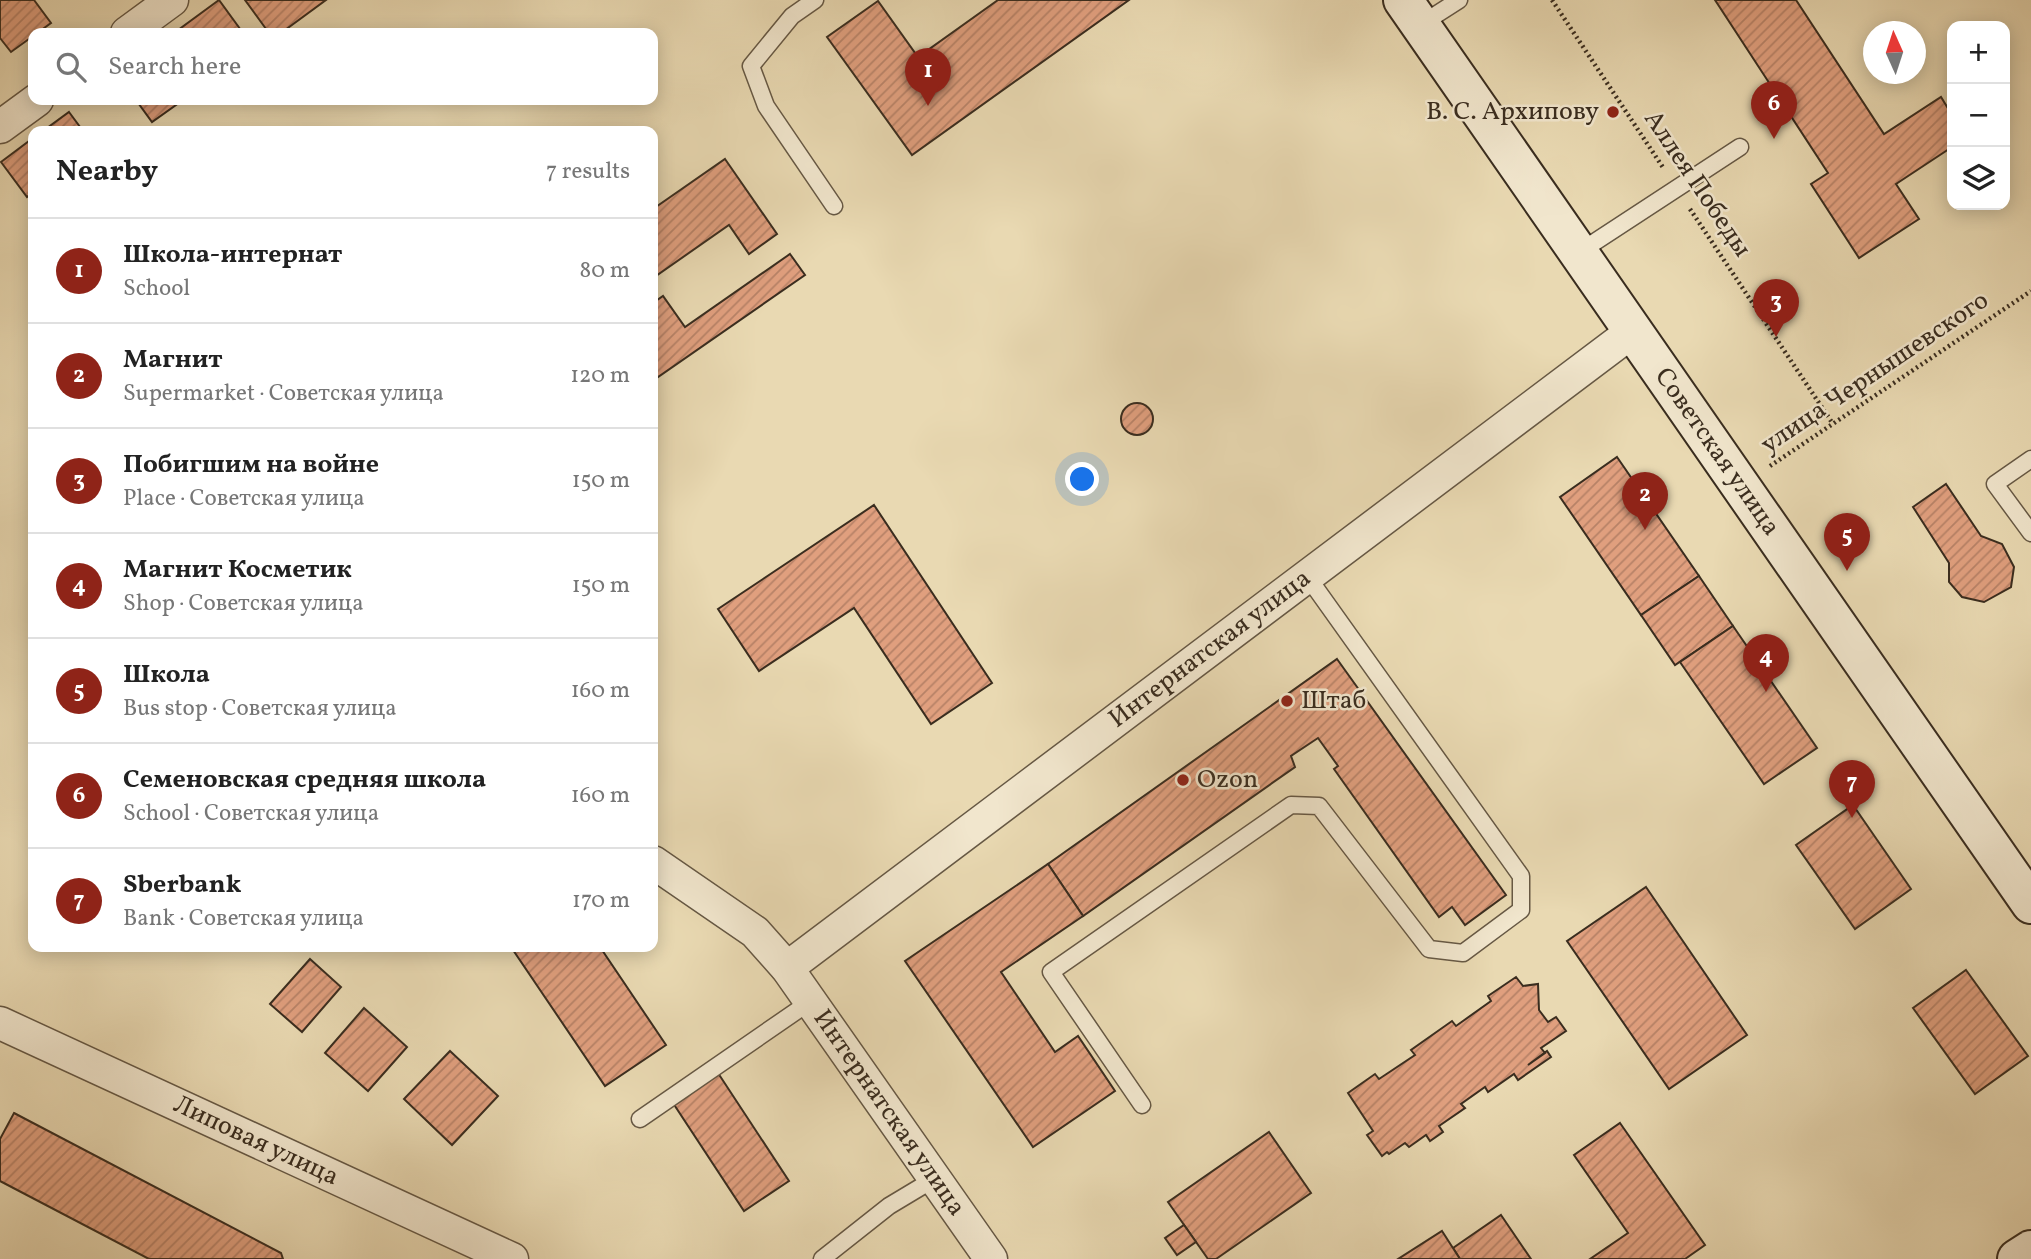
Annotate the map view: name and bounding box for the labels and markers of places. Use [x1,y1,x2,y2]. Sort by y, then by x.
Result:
pin: 1 [905,48,951,106]
pin: 6 [1751,81,1797,139]
place label: В. С. Архипову [1426,94,1599,130]
marker: В. С. Архипову [1605,104,1621,120]
pin: 3 [1753,279,1799,337]
pin: 2 [1622,472,1668,530]
pin: 5 [1824,513,1870,571]
pin: 4 [1743,634,1789,692]
place label: Штаб [1301,683,1366,719]
marker: Штаб [1279,693,1295,709]
pin: 7 [1829,760,1875,818]
place label: Ozon [1197,762,1258,798]
marker: Ozon [1175,772,1191,788]

